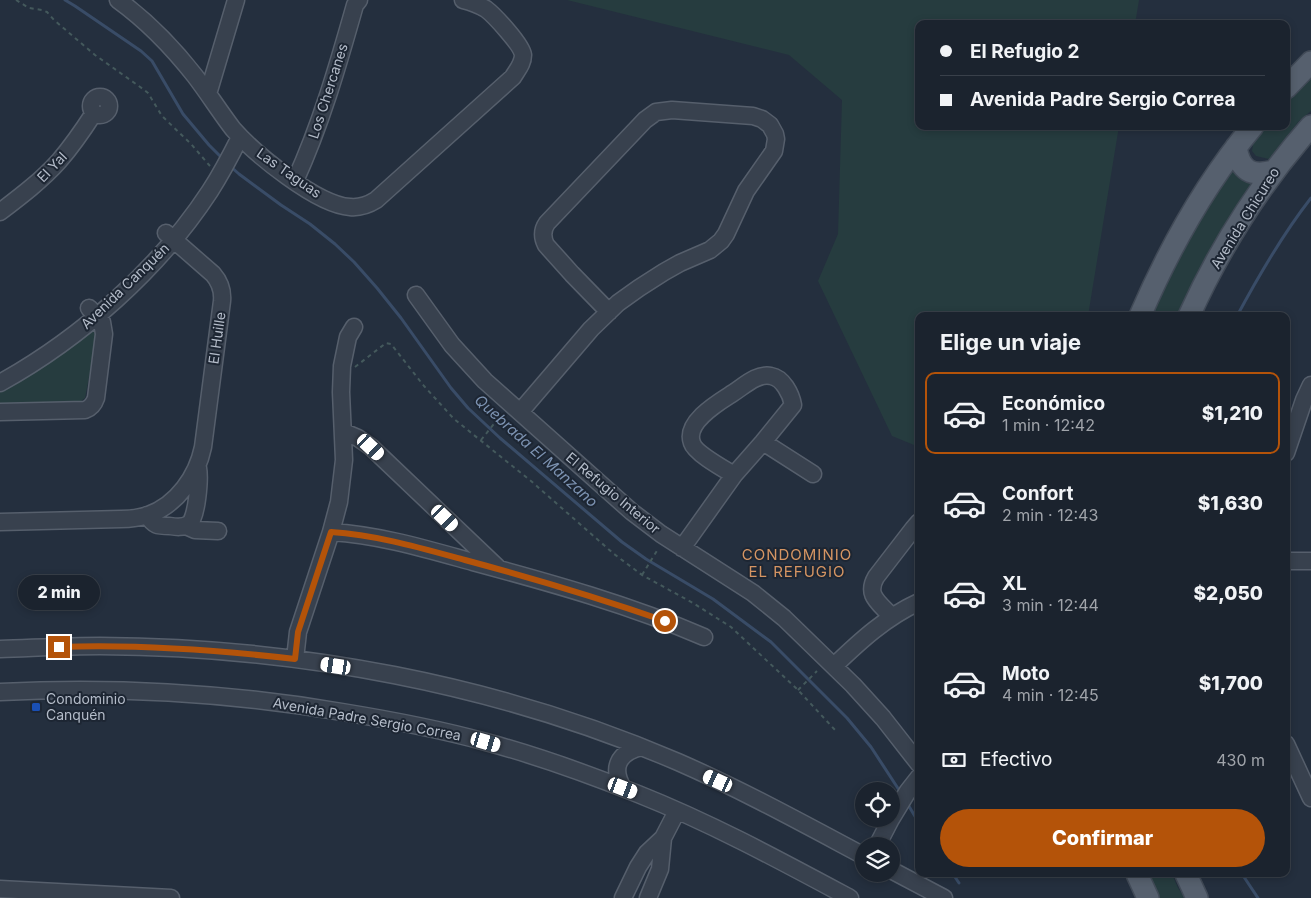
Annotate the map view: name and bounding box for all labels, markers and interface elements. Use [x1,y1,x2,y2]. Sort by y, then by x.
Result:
text: El Refugio 2 [970,40,1079,63]
street label: Los Chercanes [304,41,351,141]
text: Avenida Padre Sergio Correa [970,88,1236,111]
street label: Las Taguas [254,144,325,201]
street label: El Yal [33,148,70,185]
street label: Avenida Chicureo [1207,164,1283,272]
street label: Avenida Canquén [77,239,172,332]
street label: El Huille [204,311,229,365]
text: Elige un viaje [940,329,1081,355]
water label: Quebrada El Manzano [471,390,602,511]
icon: car [942,391,987,436]
text: Económico [1002,392,1105,415]
text: $1,210 [1202,402,1263,425]
text: 1 min · 12:42 [1002,415,1095,435]
car [354,431,387,463]
street label: El Refugio Interior [563,448,664,537]
icon: car [942,481,987,526]
text: Confort [1002,482,1073,505]
text: $1,630 [1198,492,1263,515]
car [428,502,461,534]
text: 2 min · 12:43 [1002,505,1098,525]
district label: CONDOMINIO EL REFUGIO [742,545,852,581]
icon: car [942,571,987,616]
text: XL [1002,572,1027,595]
callout: 2 min [18,574,100,610]
text: 2 min [37,582,81,602]
text: $2,050 [1194,582,1263,605]
text: 3 min · 12:44 [1002,595,1099,615]
route start [654,610,676,632]
route end [48,636,70,658]
car [320,656,351,676]
icon: car [942,661,987,706]
text: Moto [1002,662,1050,685]
text: $1,700 [1199,672,1263,695]
text: 4 min · 12:45 [1002,685,1099,705]
place label: Condominio Canquén [46,690,126,723]
street label: Avenida Padre Sergio Correa [272,694,463,743]
marker: Condominio Canquén [30,701,42,713]
car [469,731,502,753]
icon: cash [940,746,968,774]
text: Efectivo [980,748,1052,771]
text: 430 m [1216,750,1265,770]
car [701,768,734,794]
car [606,776,639,800]
map controls [855,782,900,882]
button: locate [855,782,900,827]
button: Confirmar [940,809,1265,867]
button: layers [855,837,900,882]

